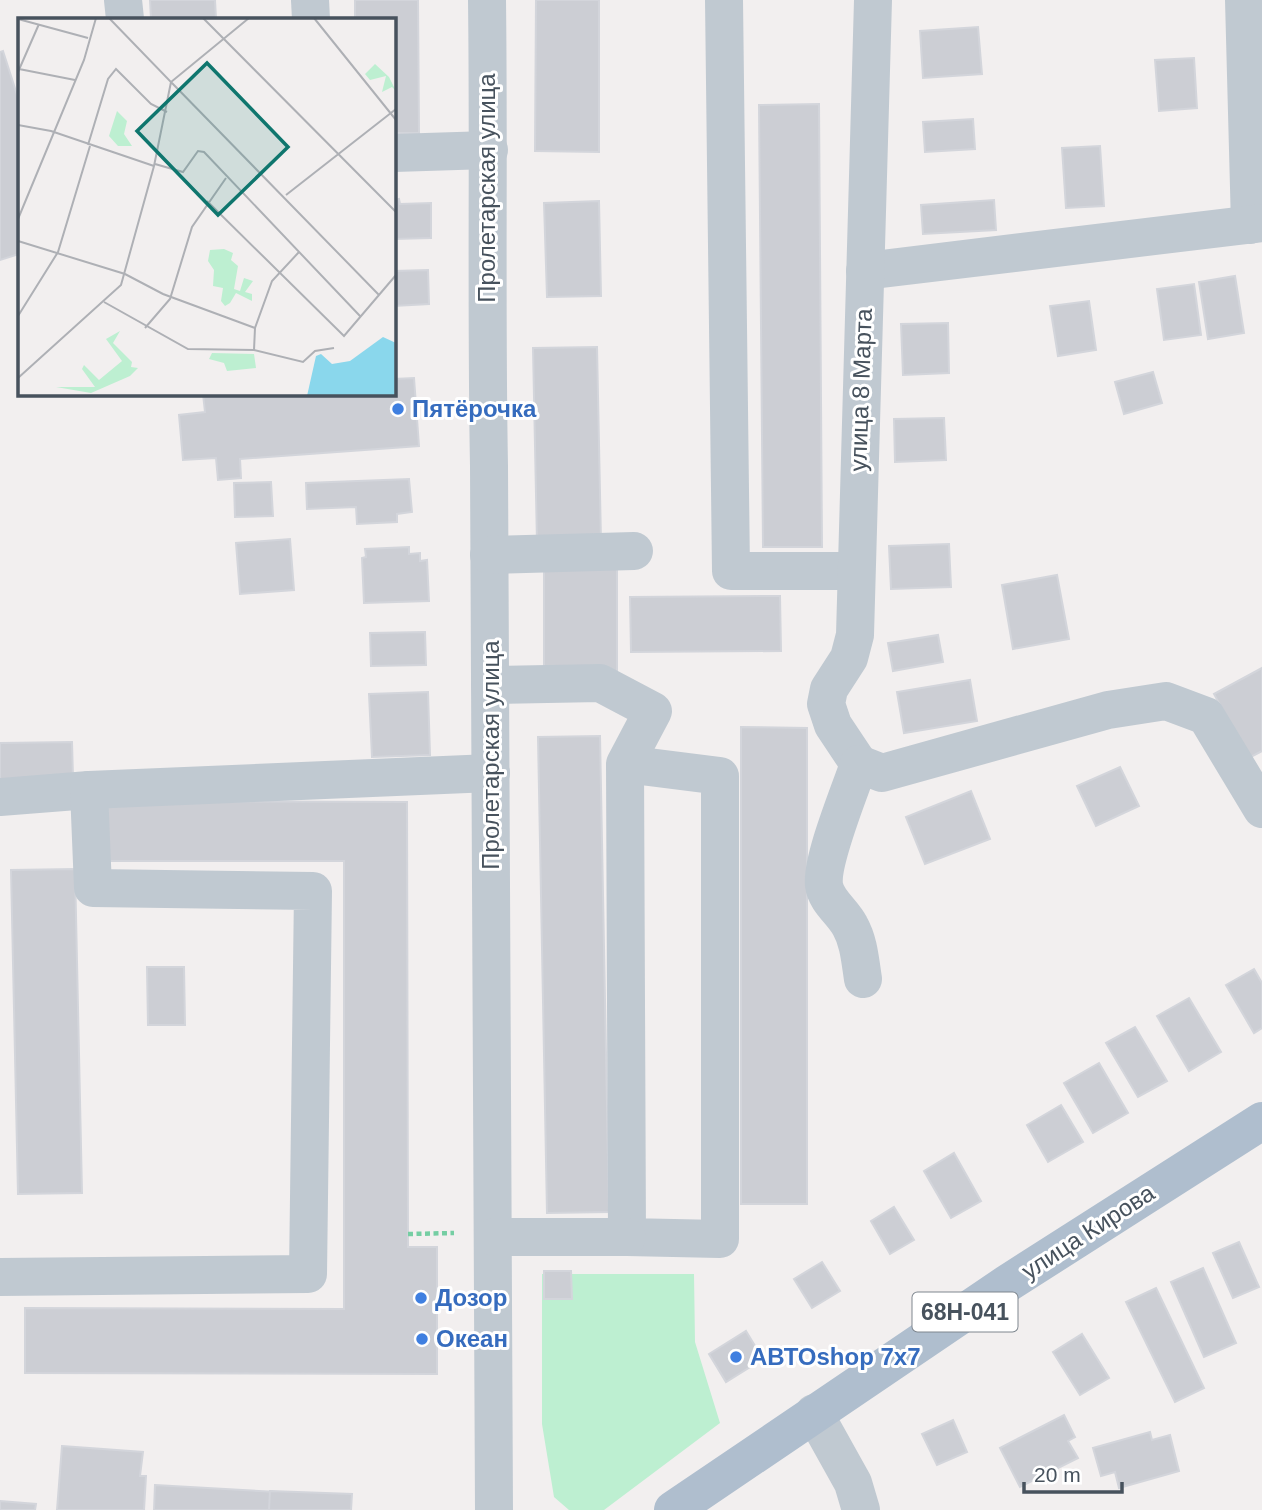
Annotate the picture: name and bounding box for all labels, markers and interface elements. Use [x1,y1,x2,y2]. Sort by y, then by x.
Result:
inset map [18,18,396,396]
street label: Пролетарская улица [473,73,500,303]
street label: улица 8 Марта [844,307,877,472]
place label: Пятёрочка [412,395,537,422]
marker: Пятёрочка [390,401,406,417]
street label: Пролетарская улица [477,640,504,870]
street label: улица Кирова [1016,1178,1160,1284]
place label: Дозор [435,1284,507,1311]
marker: Дозор [413,1290,429,1306]
road number: 68Н-041 [912,1292,1018,1331]
place label: Океан [436,1325,508,1352]
marker: Океан [414,1331,430,1347]
place label: АВТОshop 7x7 [750,1343,921,1370]
marker: АВТОshop 7x7 [728,1349,744,1365]
scale bar [1024,1450,1122,1494]
text: 20 m [1034,1463,1081,1486]

